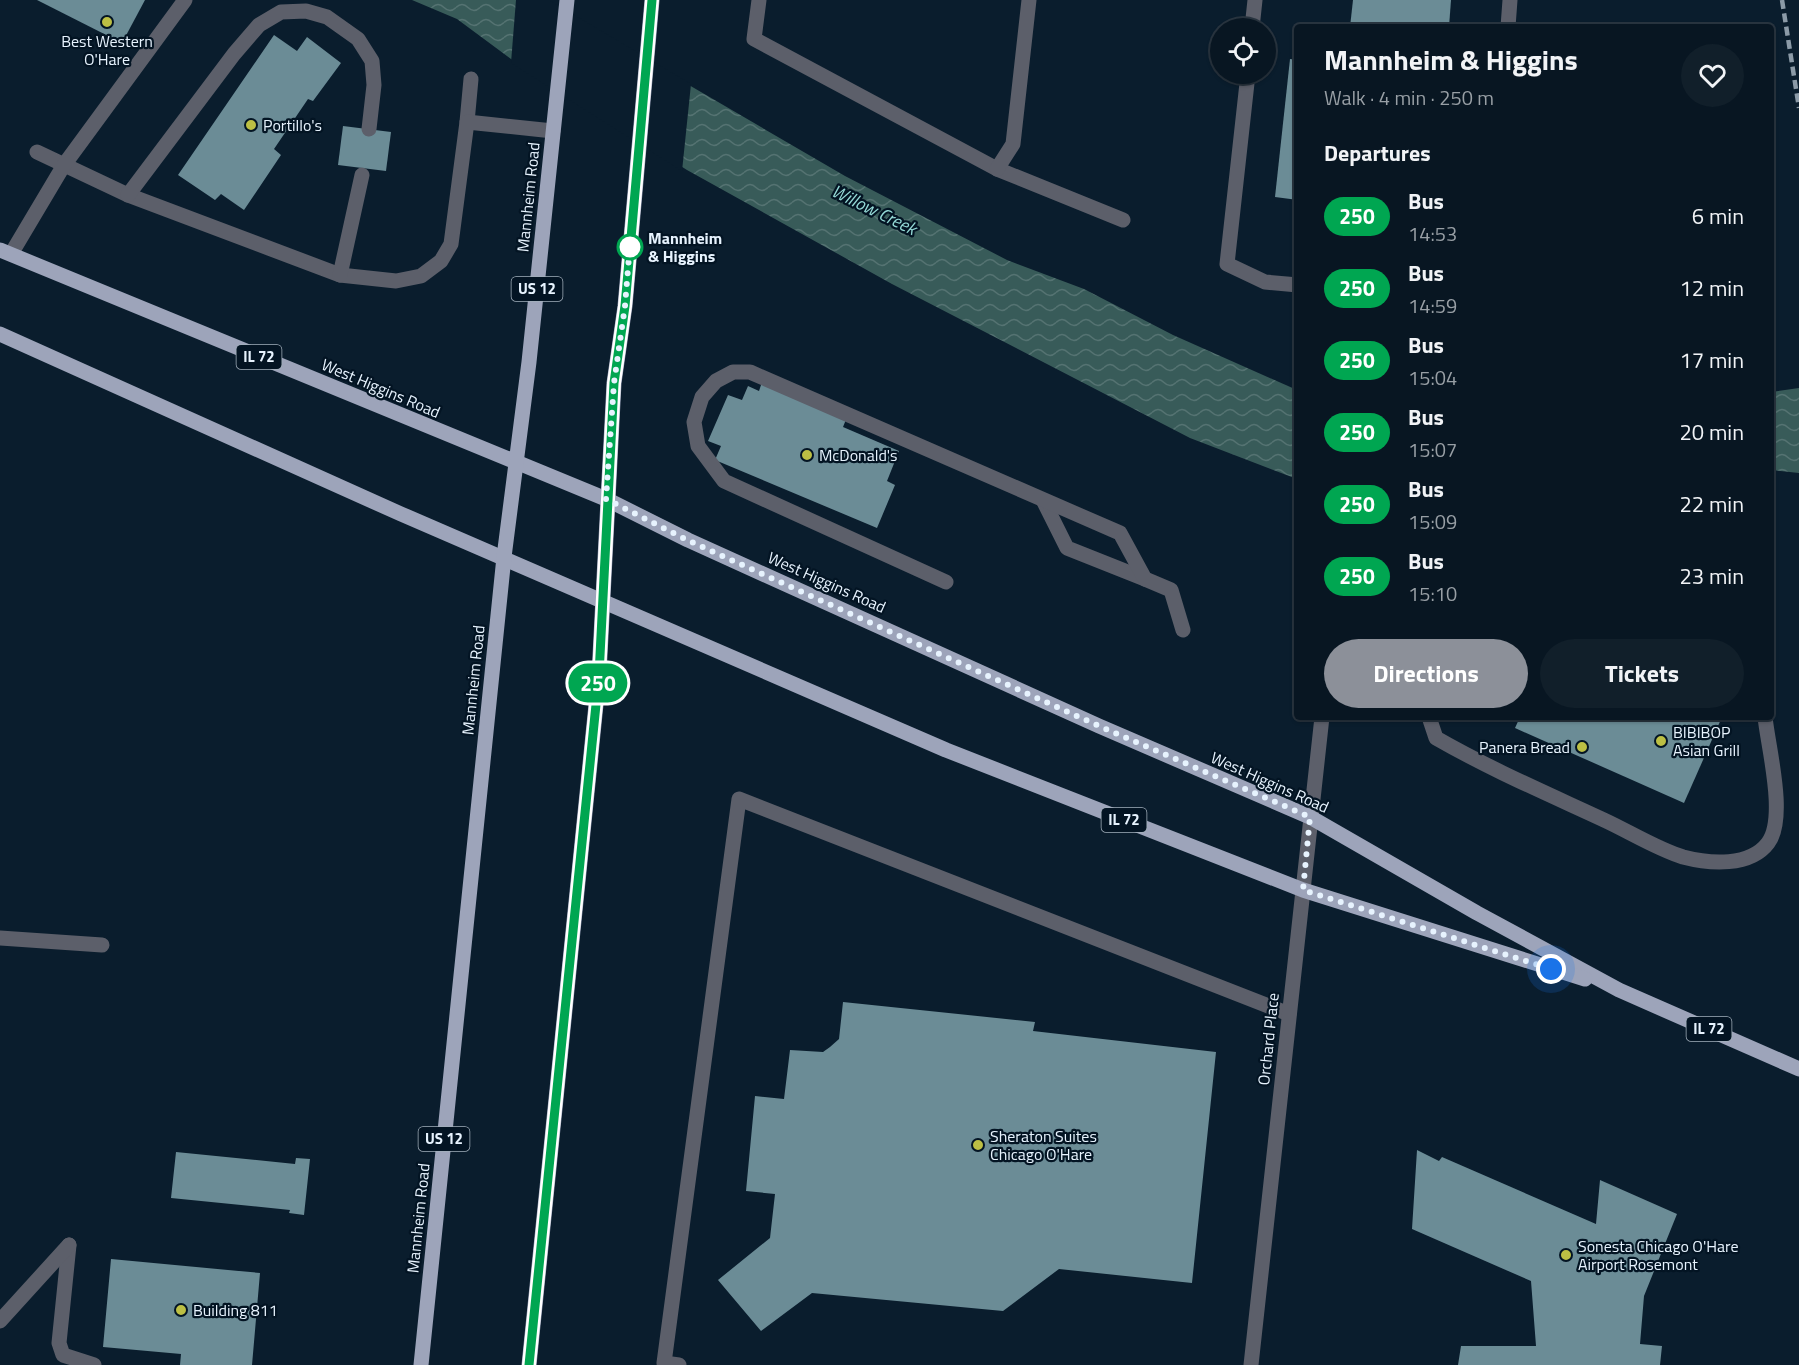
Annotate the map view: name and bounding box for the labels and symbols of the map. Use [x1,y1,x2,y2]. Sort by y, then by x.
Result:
marker: Best Western O'Hare [100,15,114,29]
place label: Best Western O'Hare [61,29,153,71]
place label: Portillo's [263,113,322,137]
marker: Portillo's [244,118,258,132]
street label: Mannheim Road [510,141,546,253]
water label: Willow Creek [827,177,923,243]
place label: Mannheim & Higgins [648,226,722,268]
marker: Mannheim & Higgins [617,234,643,260]
road number: US 12 [512,277,562,301]
road number: IL 72 [236,345,282,369]
street label: West Higgins Road [318,352,444,424]
place label: McDonald's [819,443,898,467]
marker: McDonald's [800,448,814,462]
street label: West Higgins Road [764,545,890,619]
street label: Mannheim Road [455,624,491,736]
line badge: 250 [564,664,632,702]
place label: BIBIBOP Asian Grill [1673,720,1740,762]
marker: BIBIBOP Asian Grill [1654,734,1668,748]
place label: Panera Bread [1479,735,1570,759]
marker: Panera Bread [1575,740,1589,754]
street label: West Higgins Road [1207,745,1333,819]
road number: IL 72 [1102,808,1146,832]
your location [1536,954,1566,984]
street label: Orchard Place [1251,992,1285,1086]
road number: IL 72 [1686,1017,1732,1041]
place label: Sheraton Suites Chicago O'Hare [990,1124,1097,1166]
road number: US 12 [418,1127,470,1151]
marker: Sheraton Suites Chicago O'Hare [971,1138,985,1152]
street label: Mannheim Road [400,1162,436,1274]
place label: Sonesta Chicago O'Hare Airport Rosemont [1578,1234,1739,1276]
marker: Sonesta Chicago O'Hare Airport Rosemont [1559,1248,1573,1262]
place label: Building 811 [193,1298,278,1322]
marker: Building 811 [174,1303,188,1317]

